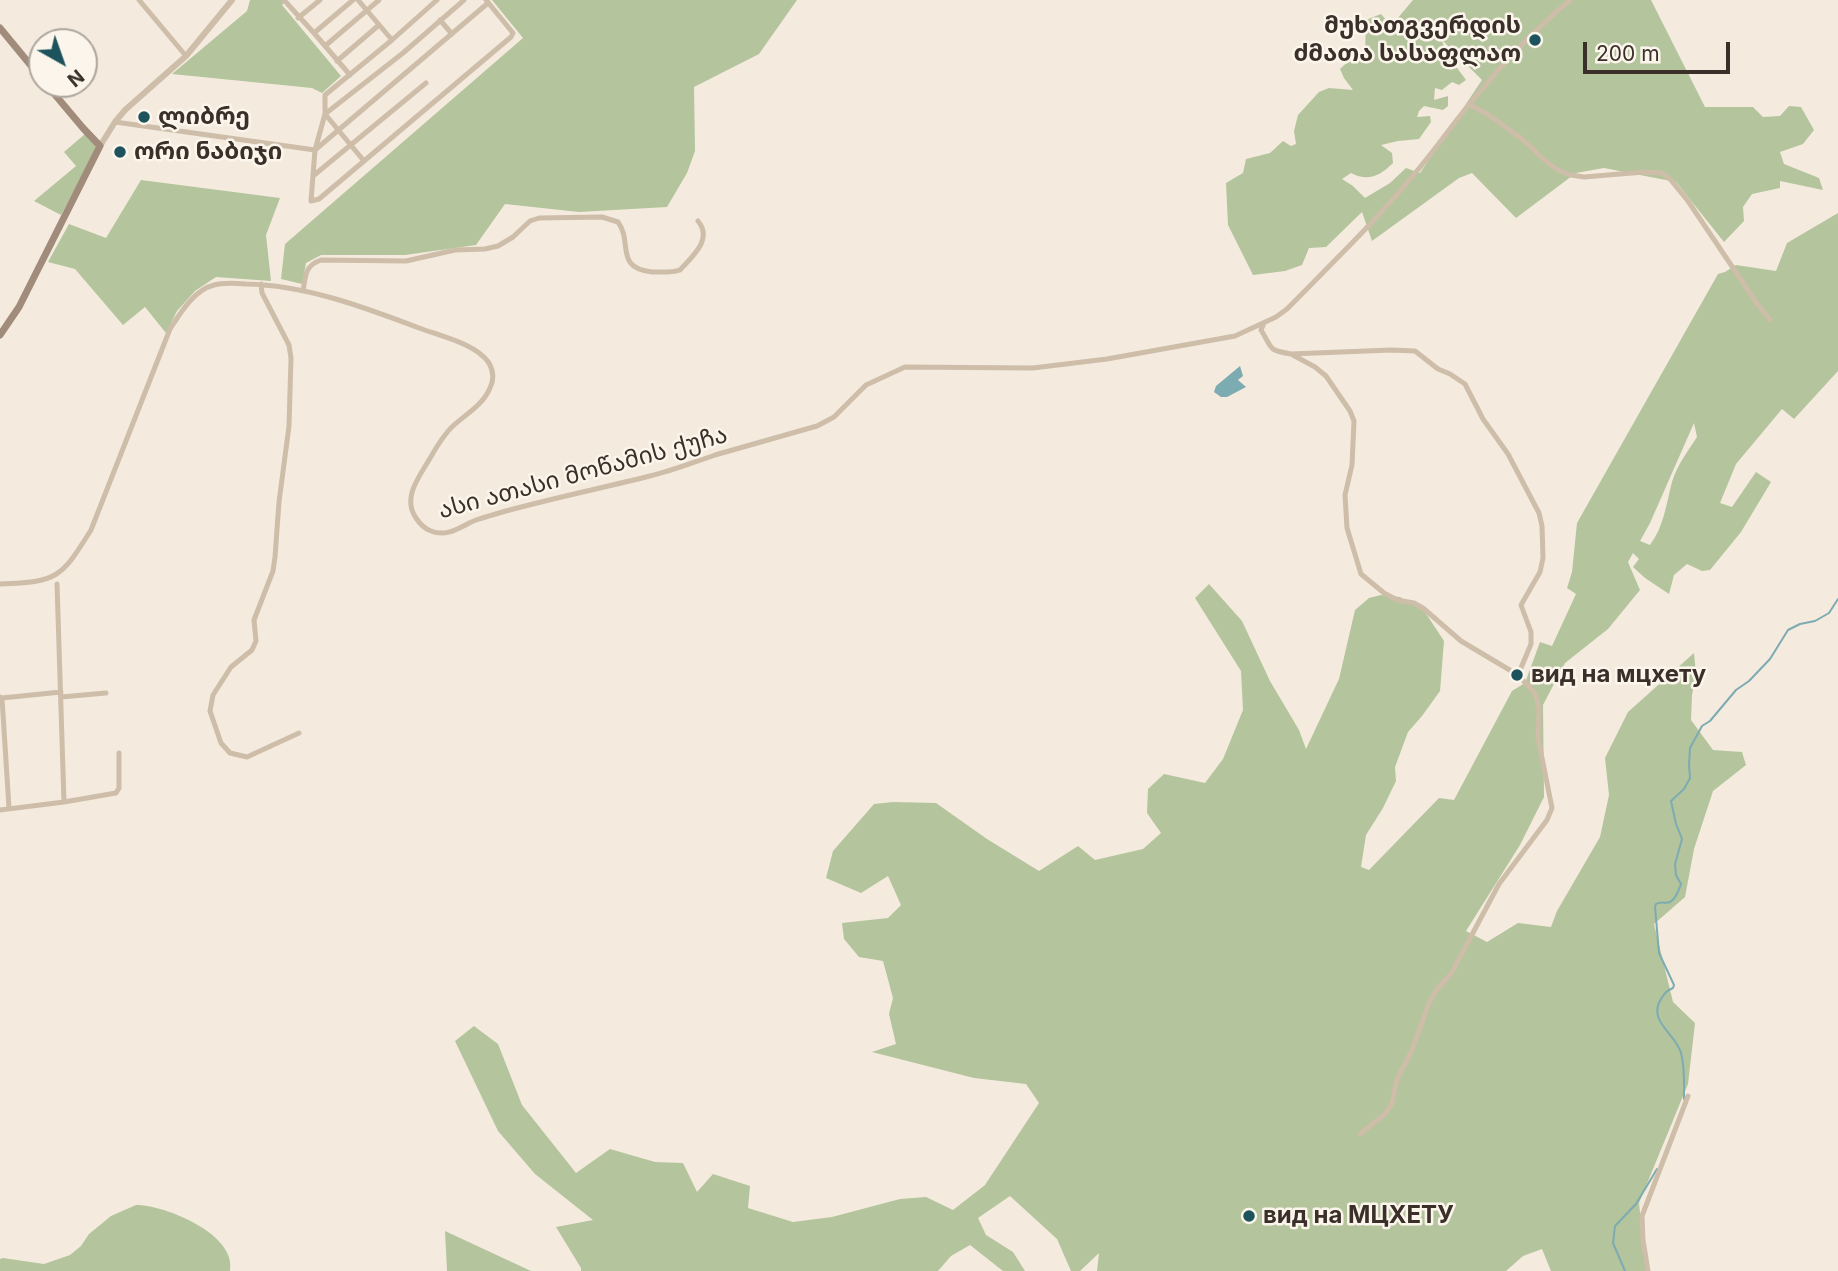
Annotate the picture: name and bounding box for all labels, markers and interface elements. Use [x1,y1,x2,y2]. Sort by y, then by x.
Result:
place label: მუხათგვერდის ძმათა სასაფლაო [1293,12,1521,68]
north arrow [28,28,98,98]
scale bar [1586,28,1733,72]
marker: მუხათგვერდის ძმათა სასაფლაო [1527,32,1543,48]
text: 200 m [1596,41,1660,66]
text: N [63,64,88,91]
place label: ლიბრე [158,103,250,131]
marker: ლიბრე [136,109,152,125]
place label: ორი ნაბიჯი [134,138,282,166]
marker: ორი ნაბიჯი [112,144,128,160]
street label: ასი ათასი მოწამის ქუჩა [435,421,731,525]
place label: вид на мцхету [1531,661,1706,689]
marker: вид на мцхету [1509,667,1525,683]
place label: вид на МЦХЕТУ [1263,1202,1454,1230]
marker: вид на МЦХЕТУ [1241,1208,1257,1224]

